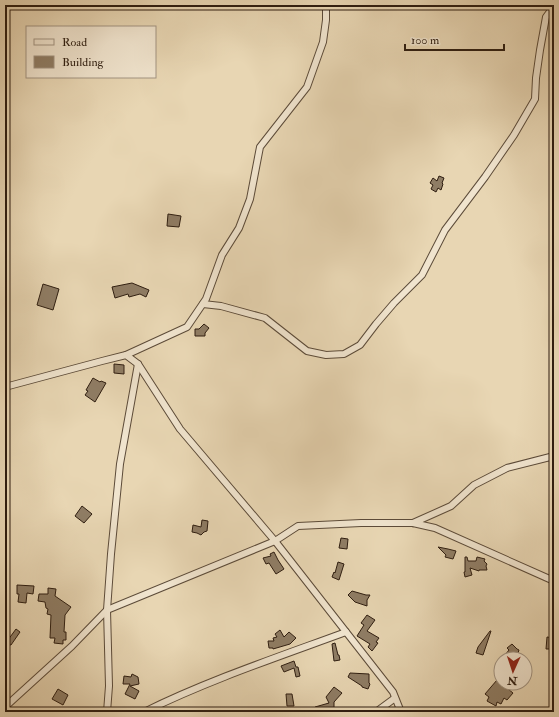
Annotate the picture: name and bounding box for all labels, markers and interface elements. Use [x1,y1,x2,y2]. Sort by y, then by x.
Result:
legend [26,26,156,78]
scale bar [405,26,504,52]
text: 100 m [411,33,440,48]
text: Road [62,35,87,50]
text: Building [62,55,105,70]
north arrow [493,651,533,691]
text: N [506,674,519,687]

